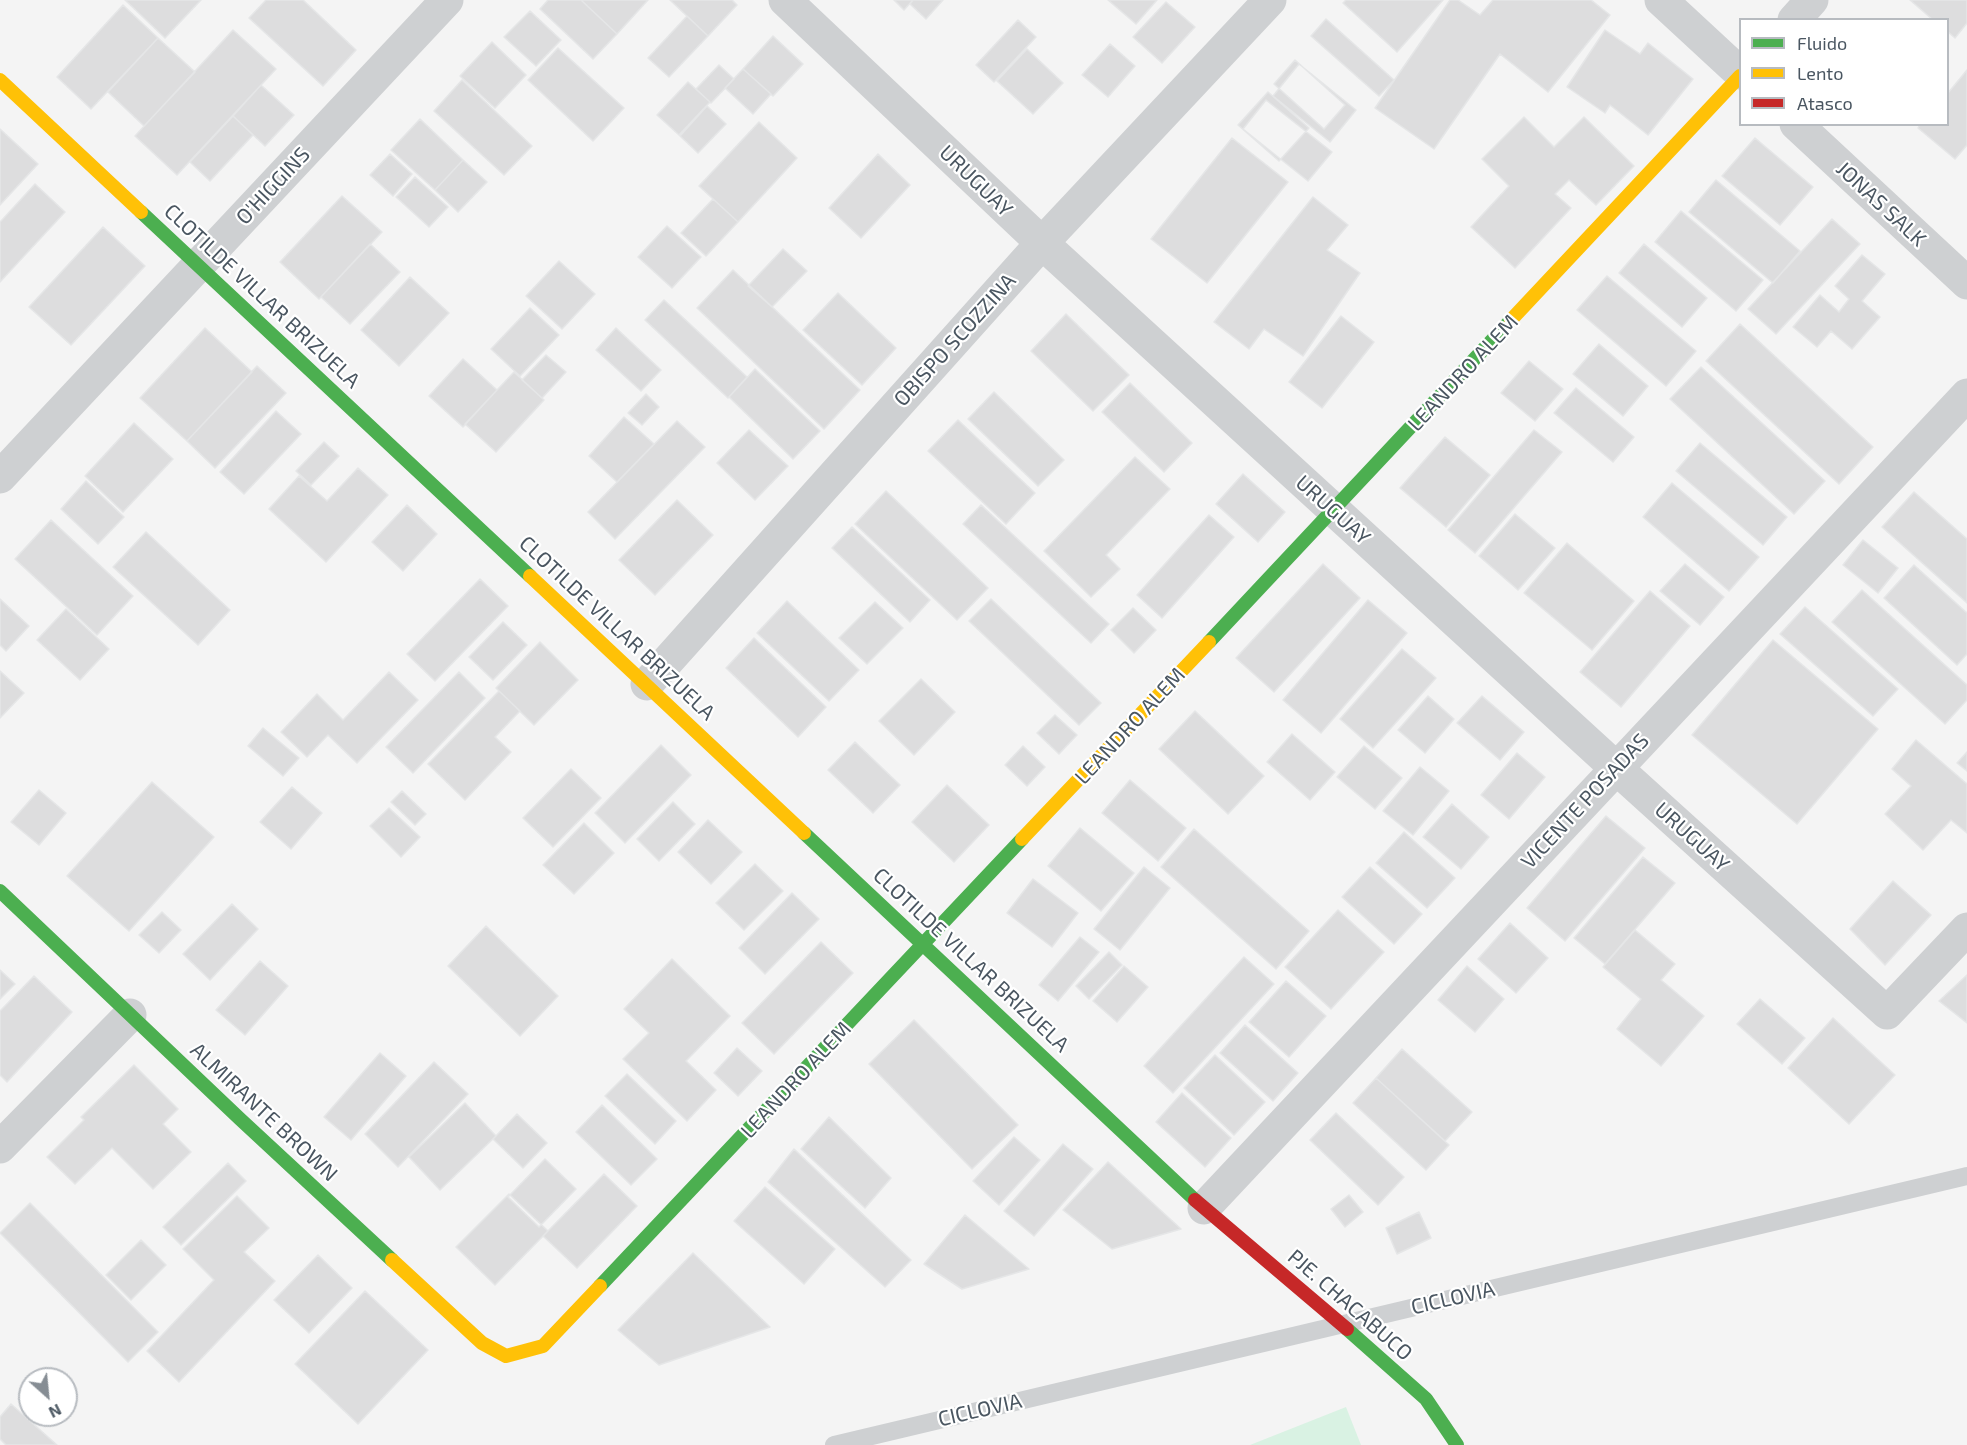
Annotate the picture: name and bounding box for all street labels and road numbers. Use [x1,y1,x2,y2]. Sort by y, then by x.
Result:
street label: URUGUAY [934,140,1018,222]
street label: O'HIGGINS [231,142,315,230]
street label: JONAS SALK [1831,156,1931,252]
street label: CLOTILDE VILLAR BRIZUELA [159,199,365,393]
street label: OBISPO SCOZZINA [889,268,1021,412]
street label: LEANDRO ALEM [1403,310,1523,436]
street label: URUGUAY [1290,470,1376,550]
street label: CLOTILDE VILLAR BRIZUELA [514,531,720,725]
street label: LEANDRO ALEM [1070,663,1190,789]
street label: VICENTE POSADAS [1516,728,1654,874]
street label: URUGUAY [1649,797,1735,877]
street label: CLOTILDE VILLAR BRIZUELA [868,863,1074,1057]
street label: LEANDRO ALEM [736,1017,856,1143]
street label: ALMIRANTE BROWN [185,1037,343,1187]
street label: PJE. CHACABUCO [1283,1244,1417,1366]
street label: CICLOVIA [1409,1276,1497,1320]
street label: CICLOVIA [936,1388,1024,1432]

